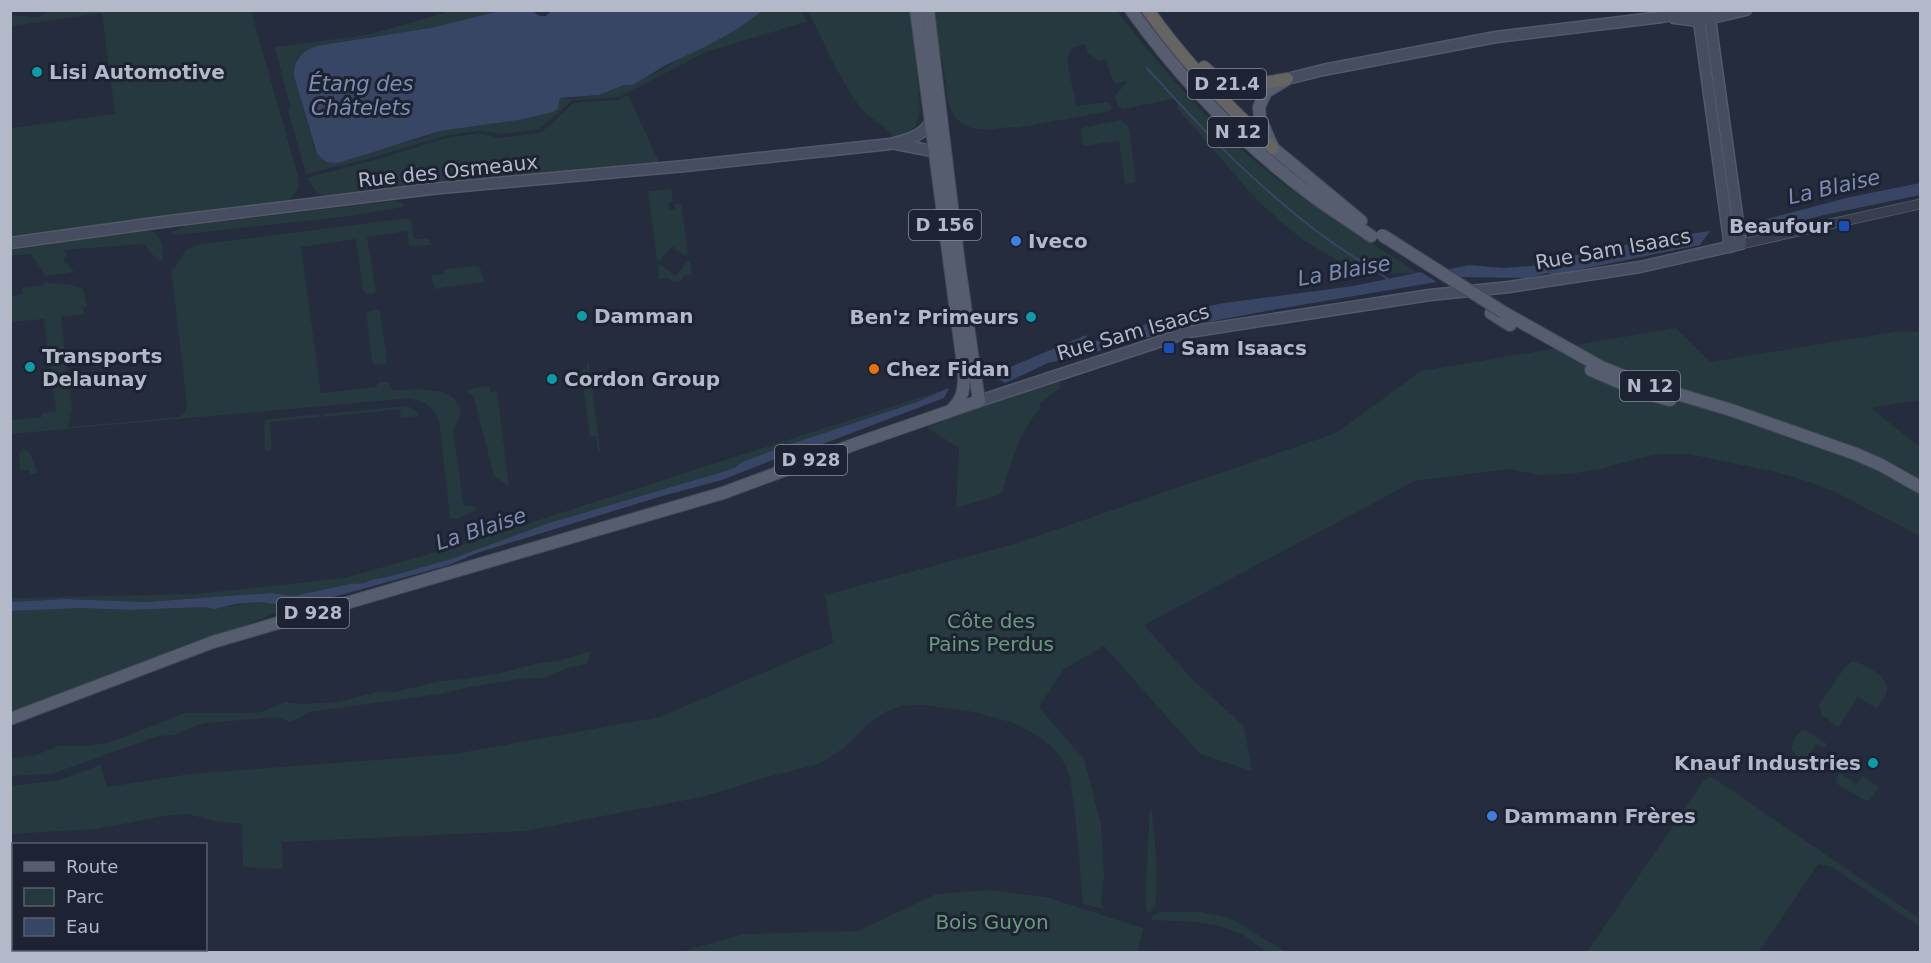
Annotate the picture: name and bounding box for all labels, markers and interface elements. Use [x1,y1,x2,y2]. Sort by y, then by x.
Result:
place label: Lisi Automotive [49,60,225,84]
marker: Lisi Automotive [30,65,44,79]
road number: D 21.4 [1188,69,1266,99]
water label: Étang des Châtelets [309,71,413,120]
road number: N 12 [1208,117,1268,147]
street label: Rue des Osmeaux [357,150,539,192]
water label: La Blaise [1785,165,1883,209]
road number: D 156 [909,210,981,240]
place label: Beaufour [1729,214,1832,238]
marker: Beaufour [1837,219,1851,233]
street label: Rue Sam Isaacs [1533,224,1693,274]
place label: Iveco [1028,229,1088,253]
marker: Iveco [1009,234,1023,248]
water label: La Blaise [1296,251,1392,291]
street label: Rue Sam Isaacs [1054,299,1212,365]
place label: Damman [594,304,694,328]
place label: Ben'z Primeurs [849,305,1019,329]
marker: Damman [575,309,589,323]
marker: Ben'z Primeurs [1024,310,1038,324]
place label: Sam Isaacs [1181,336,1307,360]
marker: Sam Isaacs [1162,341,1176,355]
place label: Transports Delaunay [42,344,162,391]
place label: Chez Fidan [886,357,1010,381]
marker: Transports Delaunay [23,360,37,374]
marker: Chez Fidan [867,362,881,376]
place label: Cordon Group [564,367,720,391]
road number: N 12 [1620,371,1680,401]
marker: Cordon Group [545,372,559,386]
road number: D 928 [775,445,847,475]
water label: La Blaise [433,503,529,555]
road number: D 928 [277,598,349,628]
park label: Côte des Pains Perdus [928,609,1054,656]
place label: Knauf Industries [1674,751,1861,775]
marker: Knauf Industries [1866,756,1880,770]
place label: Dammann Frères [1504,804,1696,828]
marker: Dammann Frères [1485,809,1499,823]
legend [12,843,207,951]
text: Route [66,856,118,877]
text: Parc [66,886,104,907]
park label: Bois Guyon [935,910,1049,934]
text: Eau [66,916,100,937]

